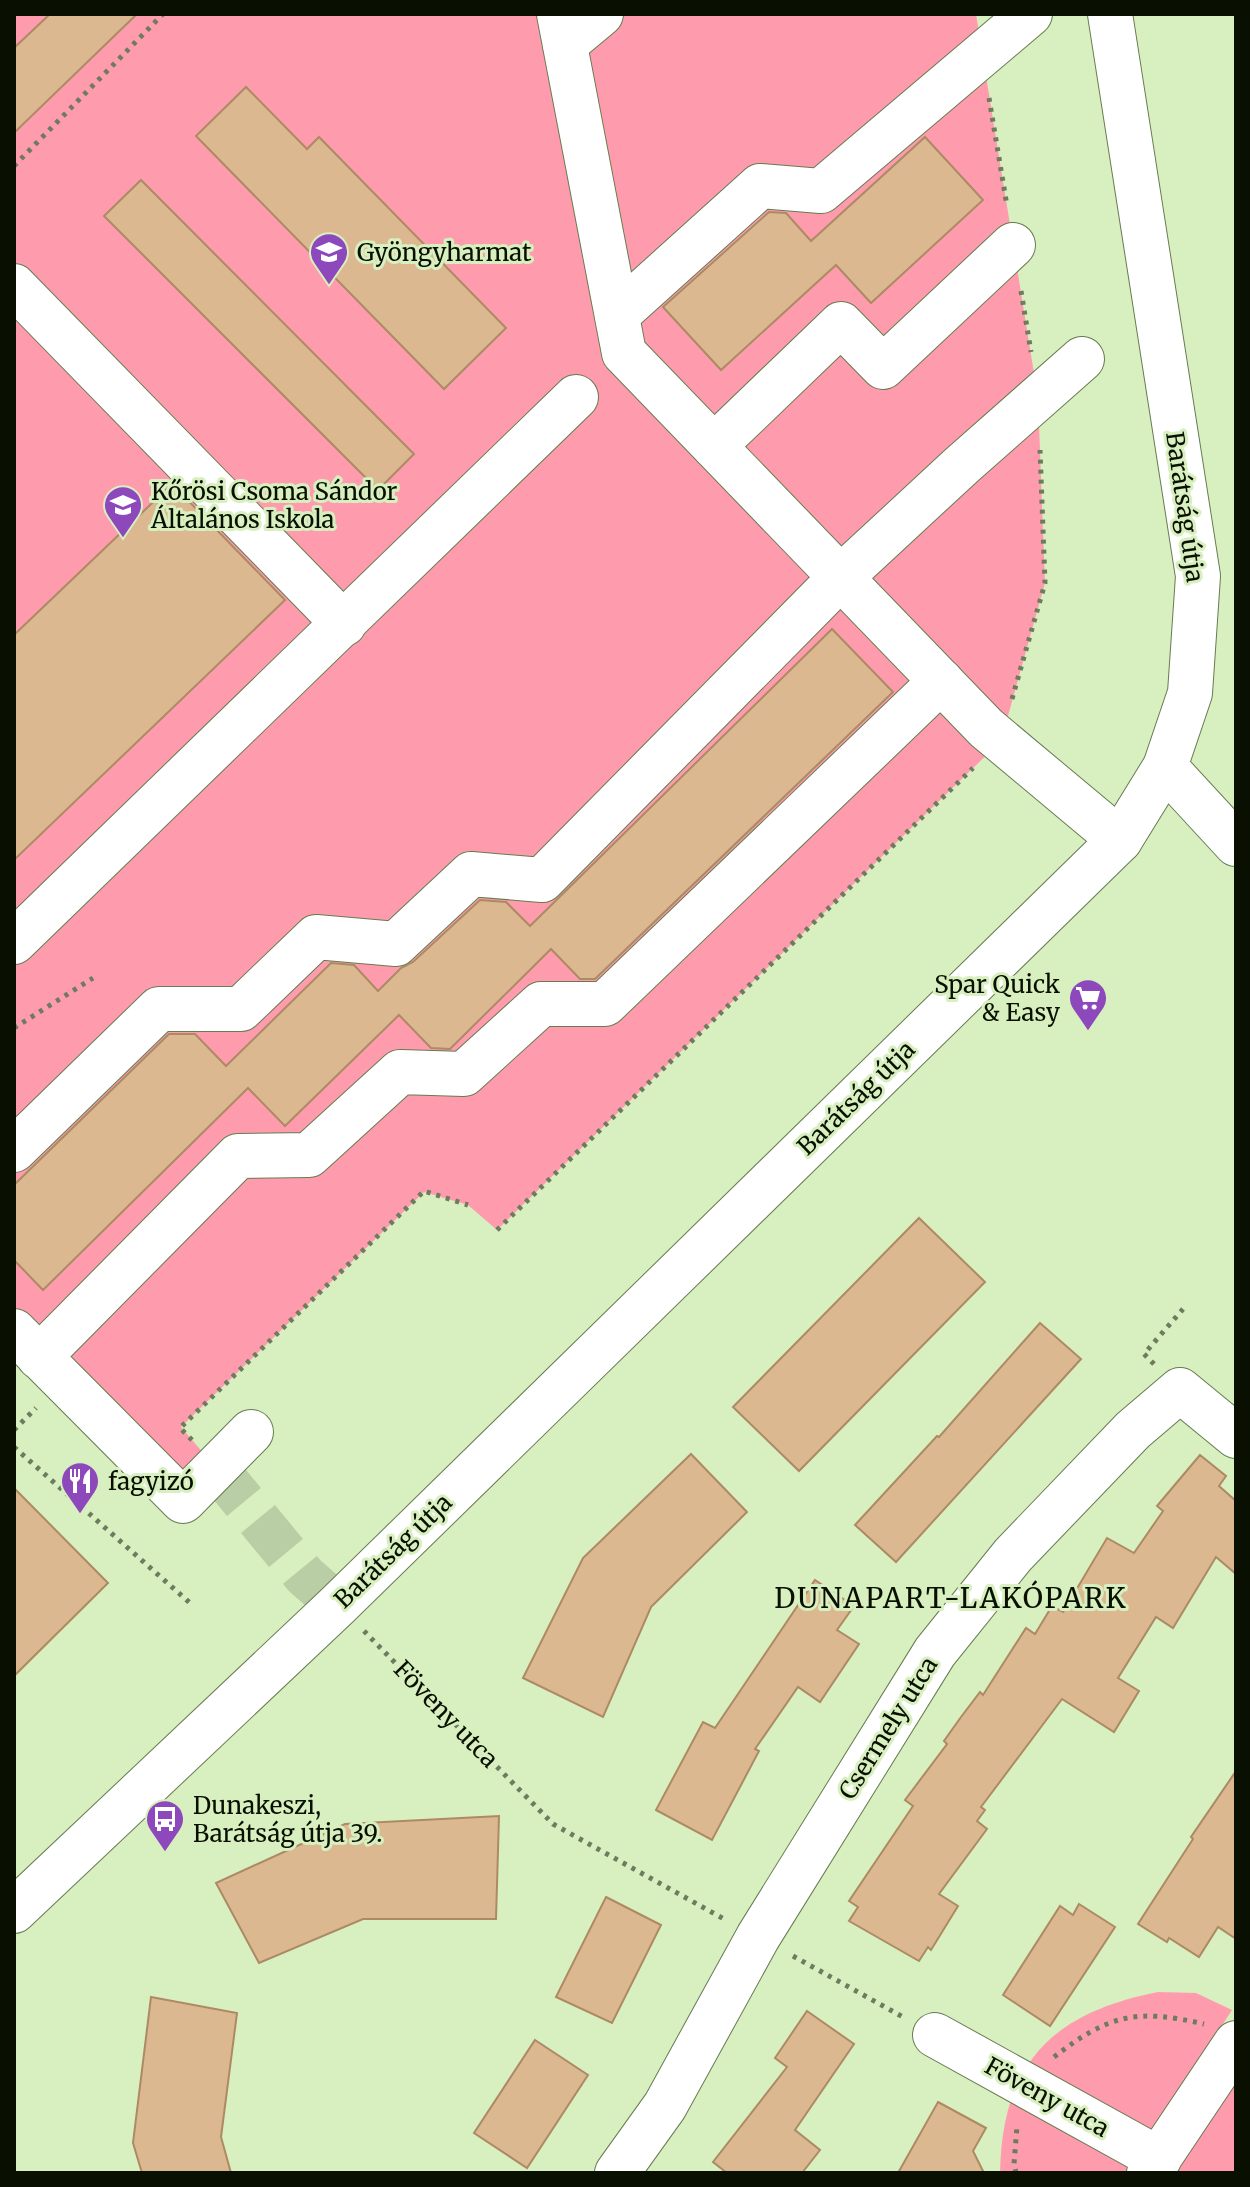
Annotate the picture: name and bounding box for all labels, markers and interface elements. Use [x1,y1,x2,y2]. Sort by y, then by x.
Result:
school or university icon: Gyöngyharmat [308,231,350,286]
place label: Gyöngyharmat [357,237,532,268]
street label: Barátság útja [1159,430,1211,584]
place label: Kőrösi Csoma Sándor Általános Iskola [150,476,398,535]
school or university icon: Kőrösi Csoma Sándor Általános Iskola [102,484,144,539]
place label: Spar Quick & Easy [934,969,1061,1028]
supermarket icon: Spar Quick & Easy [1067,977,1109,1032]
street label: Barátság útja [791,1034,921,1162]
restaurant icon: fagyizó [59,1460,101,1515]
place label: fagyizó [108,1466,194,1497]
street label: Barátság útja [328,1487,458,1615]
district label: DUNAPART-LAKÓPARK [774,1580,1128,1616]
street label: Csermely utca [832,1651,944,1805]
street label: Föveny utca [387,1654,505,1774]
place label: Dunakeszi, Barátság útja 39. [193,1790,382,1849]
bus stop icon: Dunakeszi, Barátság útja 39. [144,1798,186,1853]
street label: Föveny utca [979,2050,1115,2144]

